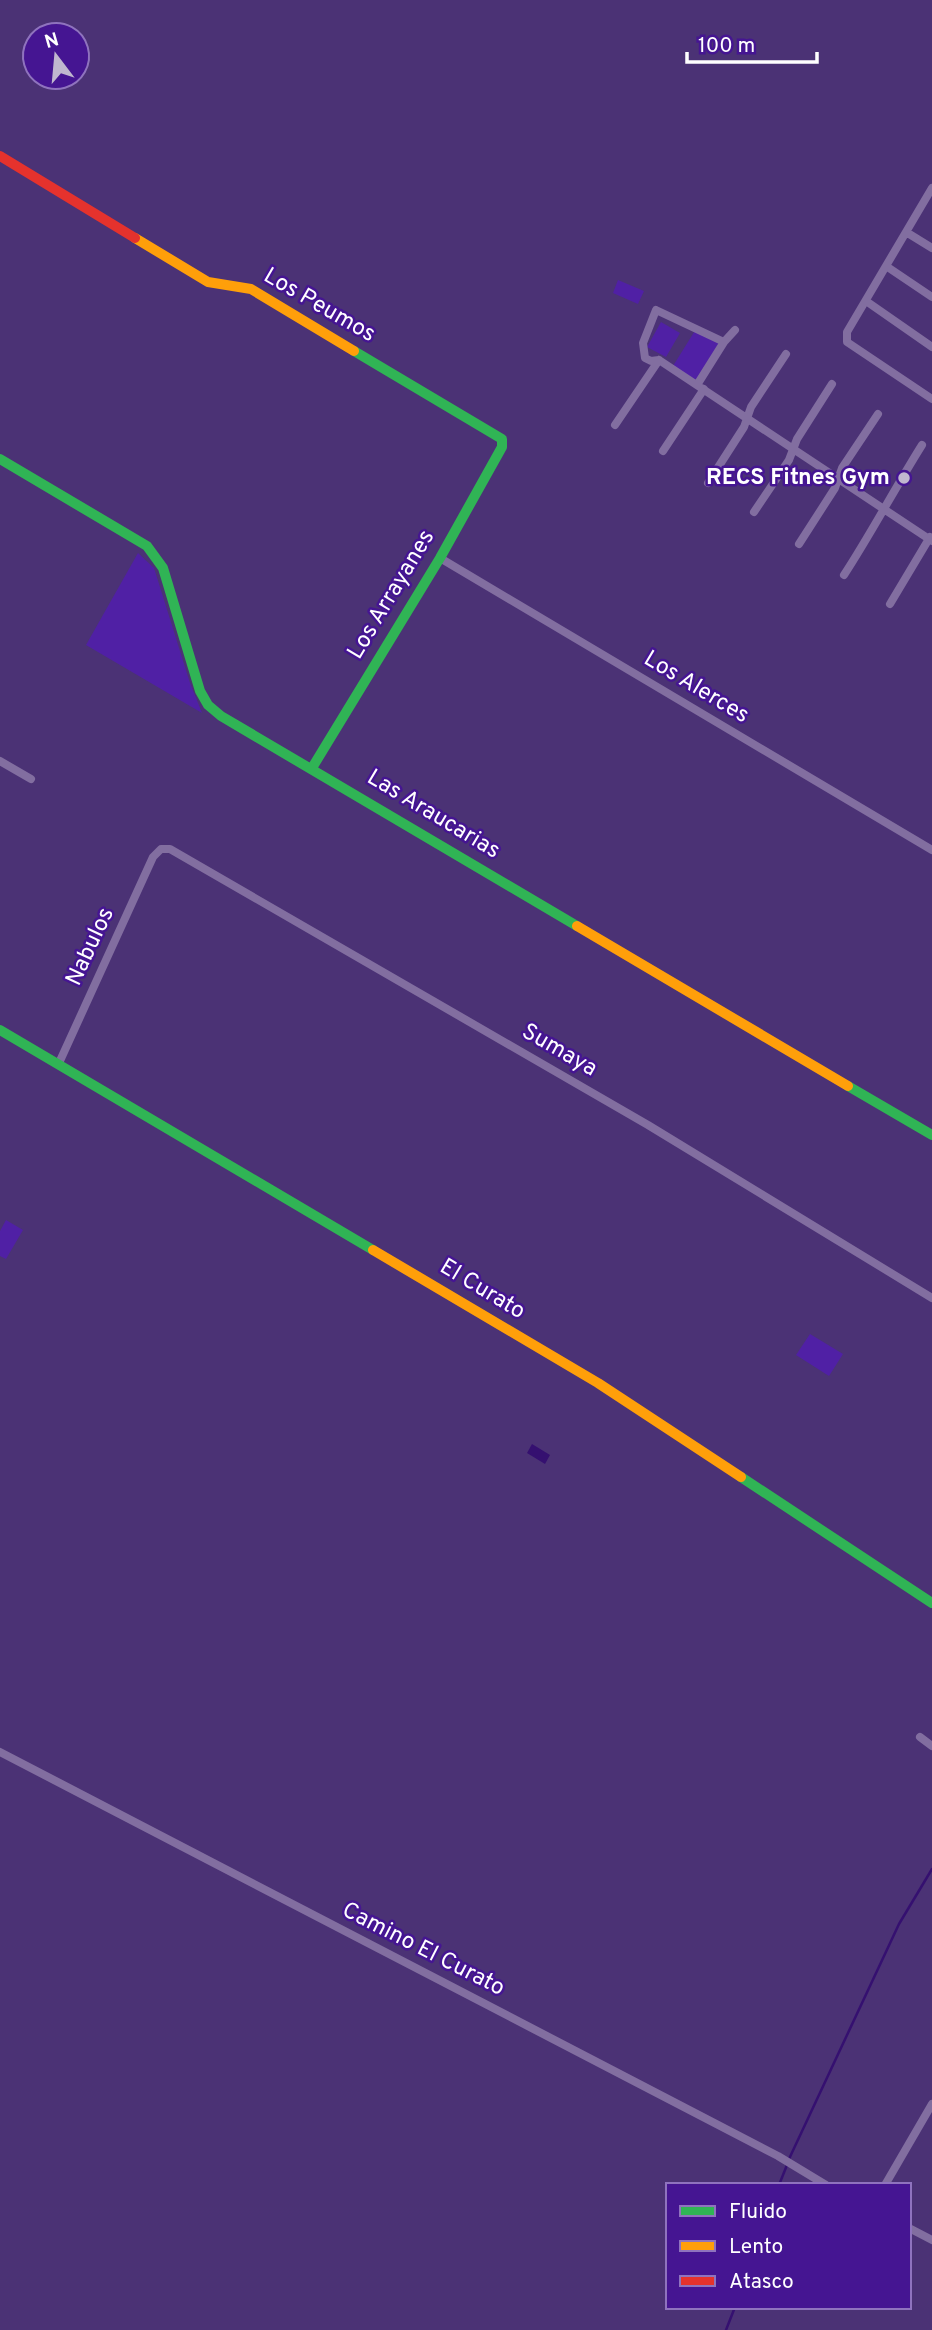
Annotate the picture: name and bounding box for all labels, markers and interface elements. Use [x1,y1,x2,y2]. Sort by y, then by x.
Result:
north arrow [21,21,91,91]
scale bar [687,21,816,65]
text: N [42,28,62,55]
text: 100 m [698,33,755,60]
street label: Los Peumos [258,262,380,350]
place label: RECS Fitnes Gym [706,464,890,493]
marker: RECS Fitnes Gym [896,470,912,486]
street label: Los Arrayanes [342,525,442,665]
street label: Los Alerces [638,645,754,731]
street label: Las Araucarias [361,764,505,866]
street label: Nabulos [60,903,122,991]
street label: Sumaya [516,1018,602,1084]
street label: El Curato [434,1253,530,1327]
street label: Camino El Curato [337,1896,509,2004]
legend [666,2183,911,2309]
text: Fluido [729,2199,787,2226]
text: Lento [729,2234,783,2261]
text: Atasco [729,2269,794,2296]

